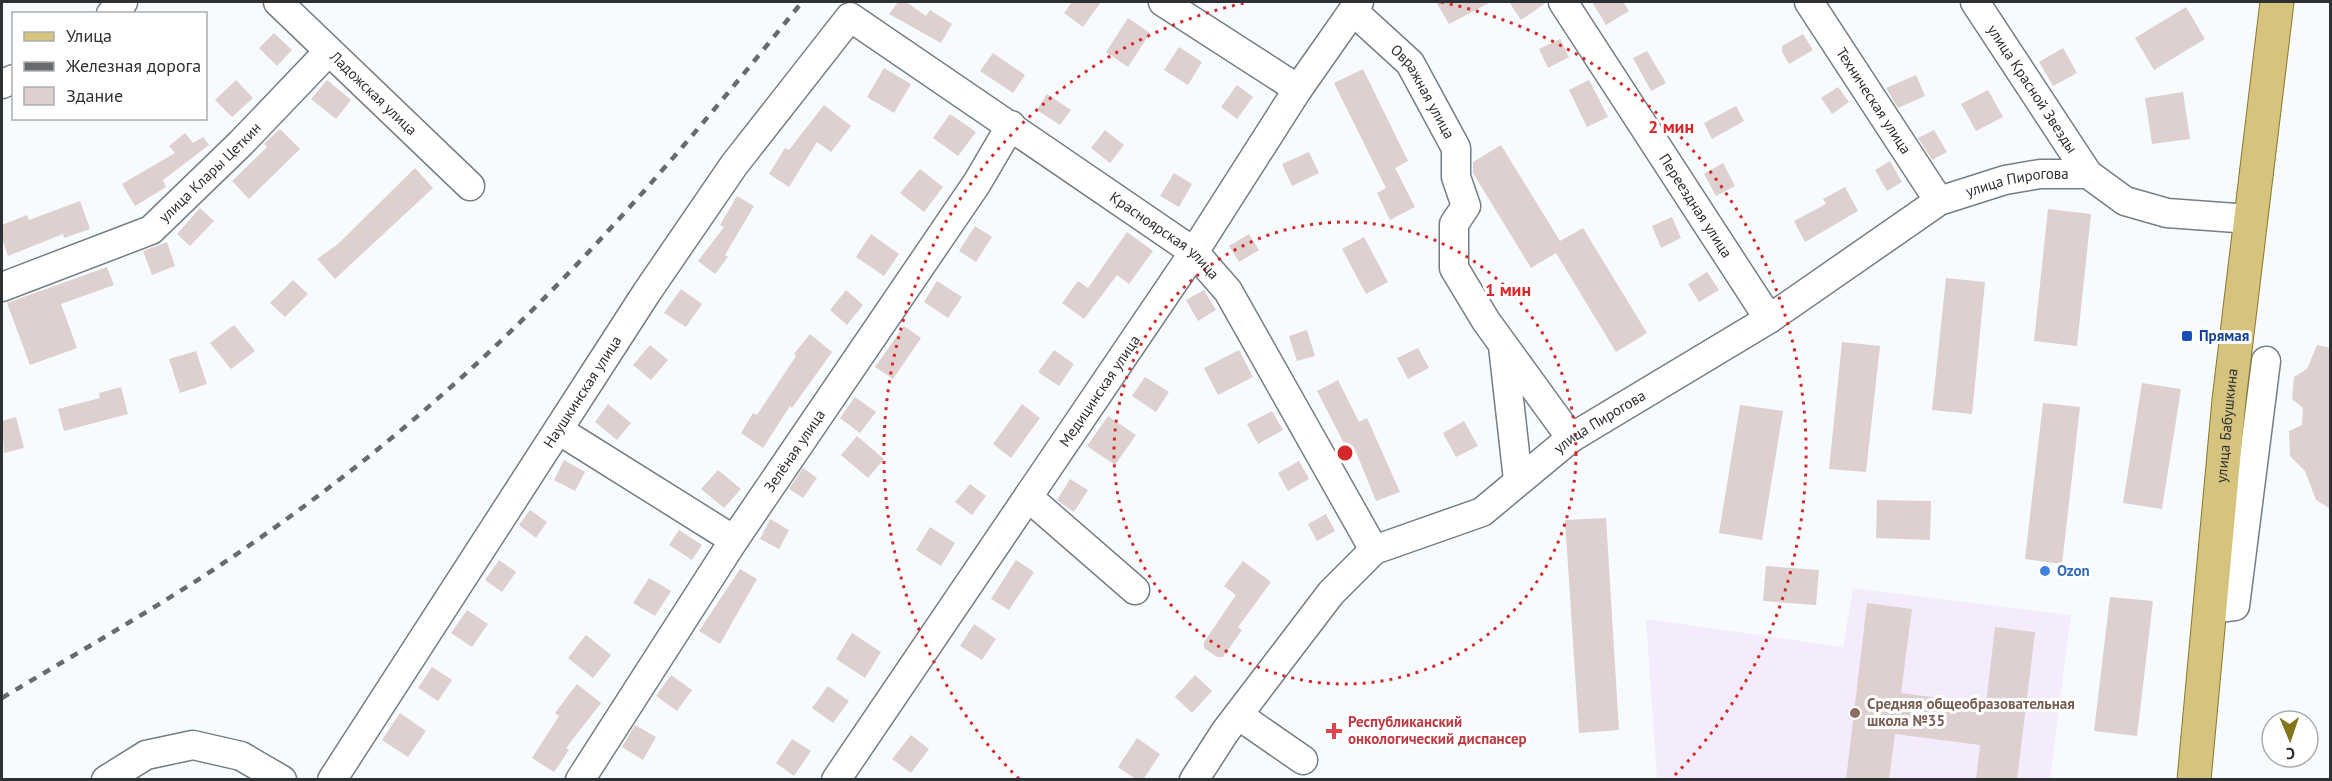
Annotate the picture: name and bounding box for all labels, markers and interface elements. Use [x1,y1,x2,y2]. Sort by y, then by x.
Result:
legend [12,12,207,120]
street label: улица Красной Звезды [1983,21,2082,157]
text: Улица [66,24,112,47]
street label: Овражная улица [1387,40,1459,142]
street label: Техническая улица [1832,44,1916,157]
street label: Ладожская улица [325,46,421,139]
text: Железная дорога [65,54,201,77]
text: Здание [66,84,123,107]
text: 2 мин [1648,115,1694,138]
street label: улица Клары Цеткин [155,118,265,226]
street label: Переездная улица [1655,150,1737,261]
street label: улица Пирогова [1963,164,2069,201]
street label: Красноярская улица [1106,187,1223,283]
text: 1 мин [1485,278,1531,301]
place label: Прямая [2199,326,2249,345]
marker: Прямая [2180,329,2194,343]
street label: Медицинская улица [1055,331,1144,450]
street label: Наушкинская улица [539,332,625,451]
street label: улица Бабушкина [2211,367,2242,483]
street label: улица Пирогова [1550,385,1649,457]
street label: Зелёная улица [760,406,829,495]
centre of rings [1335,443,1355,463]
place label: Ozon [2057,561,2090,580]
marker: Ozon [2038,564,2052,578]
place label: Средняя общеобразовательная школа №35 [1867,694,2075,730]
marker: Средняя общеобразовательная школа №35 [1848,706,1862,720]
north arrow [2260,709,2320,769]
place label: Республиканский онкологический диспансер [1348,712,1527,748]
marker: Республиканский онкологический диспансер [1325,722,1343,740]
text: С [2286,744,2295,764]

